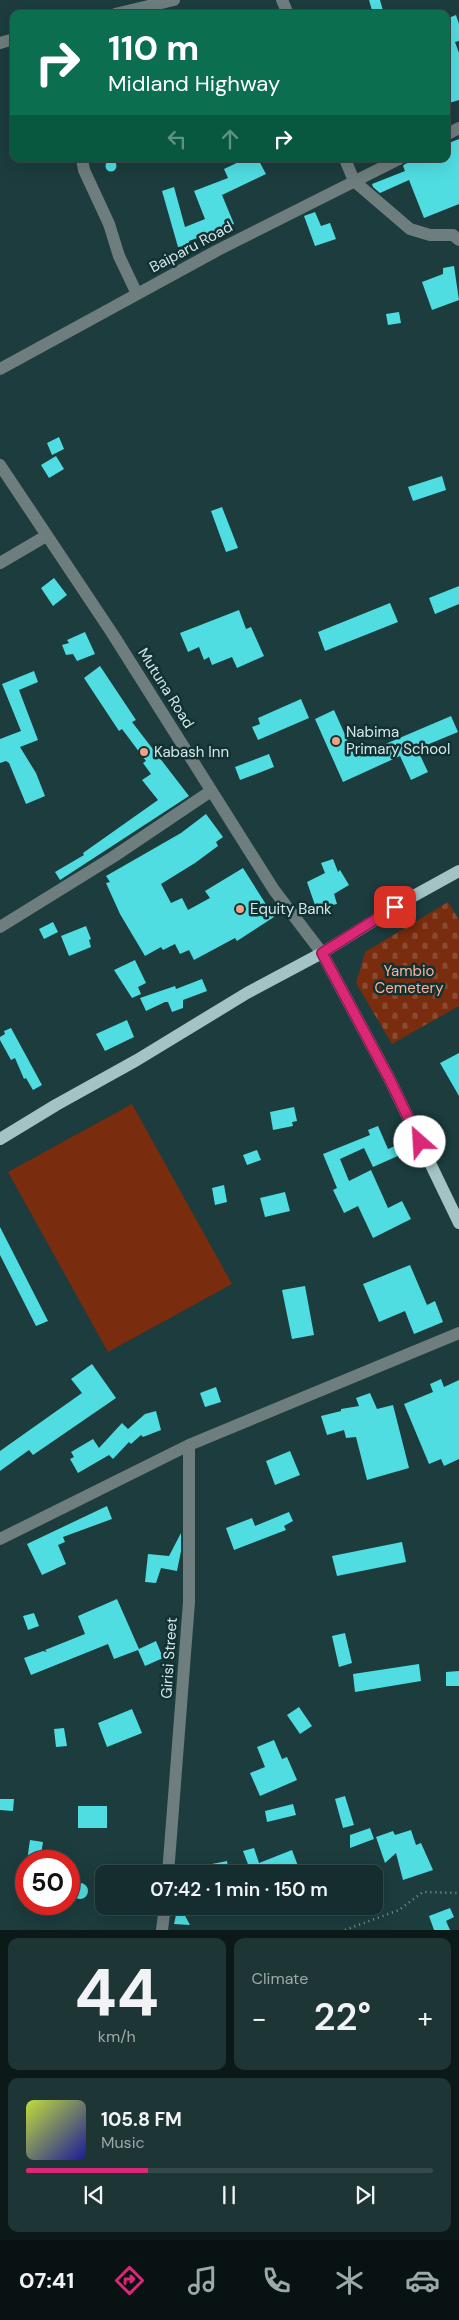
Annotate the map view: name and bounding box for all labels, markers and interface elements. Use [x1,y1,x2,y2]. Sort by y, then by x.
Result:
text: 110 m [108,25,199,71]
icon: right [25,30,90,95]
text: Midland Highway [108,69,280,98]
icon: left [163,125,191,153]
icon: ahead [216,125,244,153]
icon: right [269,125,297,153]
street label: Baiparu Road [146,217,236,277]
street label: Mutuna Road [133,644,199,732]
place label: Nabima Primary School [346,722,450,759]
marker: Nabima Primary School [330,735,342,747]
place label: Kabash Inn [154,742,229,762]
marker: Kabash Inn [138,746,150,758]
pin [374,886,416,928]
icon: arrive [381,893,409,921]
place label: Equity Bank [250,899,332,919]
marker: Equity Bank [234,903,246,915]
park label: Yambio Cemetery [375,961,444,998]
position arrow [393,1115,445,1167]
street label: Girisi Street [156,1616,182,1699]
speed limit sign: 50 [15,1850,80,1915]
text: 07:42 · 1 min · 150 m [150,1877,328,1902]
text: 44 [74,1951,159,2035]
text: Climate [252,1968,308,1989]
text: 22° [314,1992,371,2042]
text: − [252,2000,267,2037]
text: + [418,2000,433,2037]
text: km/h [98,2026,136,2047]
text: 105.8 FM [101,2107,182,2132]
text: Music [101,2132,145,2153]
icon: previous [80,2181,108,2209]
icon: pause [215,2181,243,2209]
icon: next [351,2181,379,2209]
icon: directions [112,2263,147,2298]
icon: music [185,2263,220,2298]
icon: phone [259,2263,294,2298]
icon: climate [332,2263,367,2298]
icon: car [405,2263,440,2298]
text: 07:41 [19,2266,74,2295]

